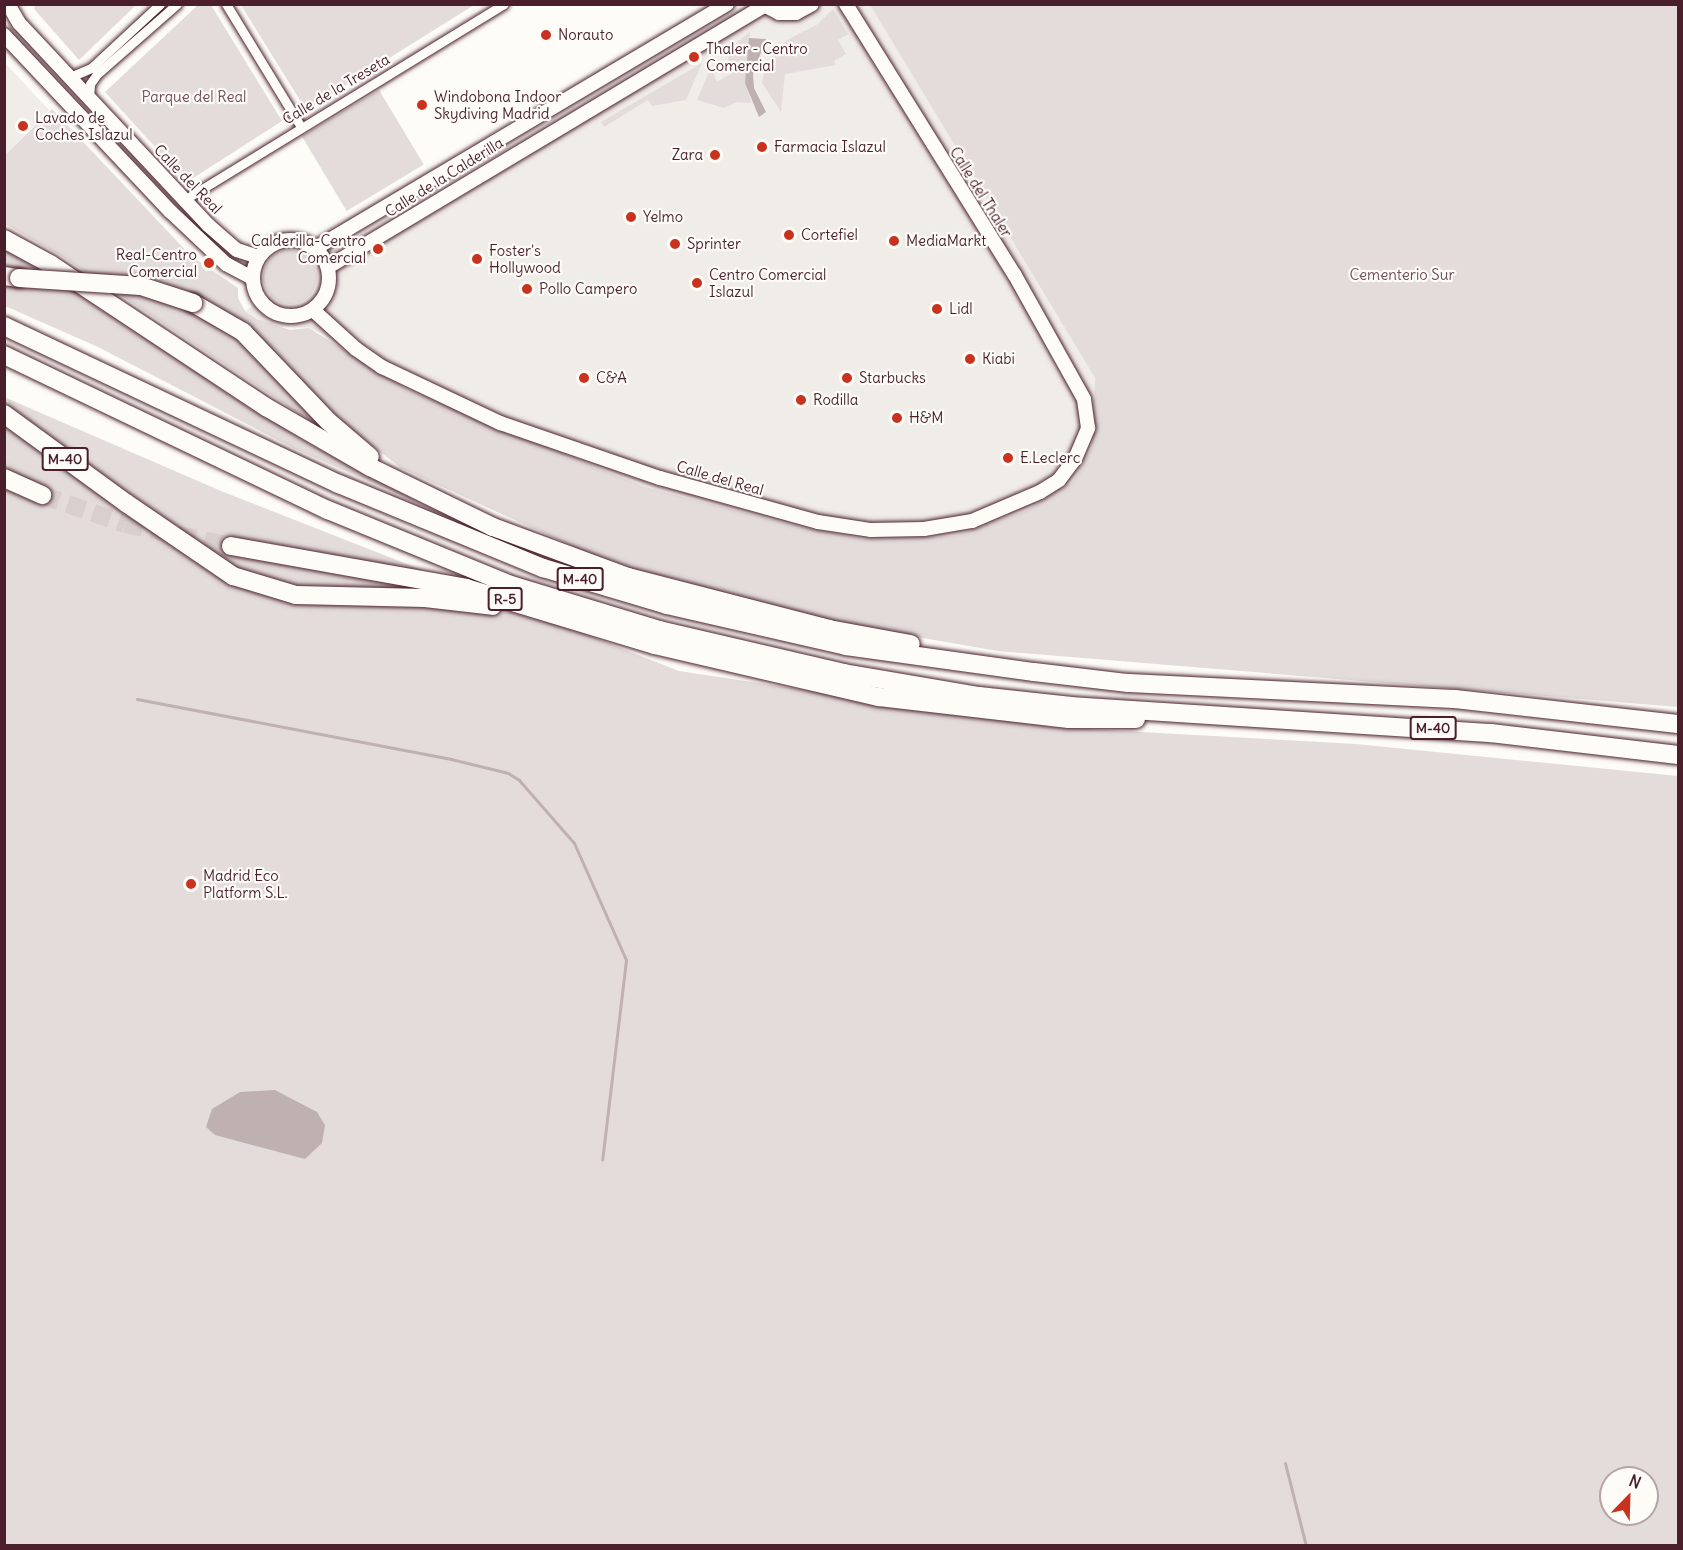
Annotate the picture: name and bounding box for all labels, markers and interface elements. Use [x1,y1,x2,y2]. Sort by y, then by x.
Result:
place label: Norauto [558,26,613,44]
marker: Norauto [539,28,553,42]
place label: Thaler - Centro Comercial [706,39,808,74]
street label: Calle de la Treseta [279,50,393,128]
marker: Thaler - Centro Comercial [687,50,701,64]
place label: Windobona Indoor Skydiving Madrid [434,87,561,122]
park label: Parque del Real [142,88,246,106]
marker: Windobona Indoor Skydiving Madrid [415,98,429,112]
place label: Lavado de Coches Islazul [35,108,132,143]
marker: Lavado de Coches Islazul [16,119,30,133]
street label: Calle de la Calderilla [382,133,506,221]
place label: Farmacia Islazul [774,138,886,156]
street label: Calle del Real [150,140,226,218]
marker: Farmacia Islazul [755,140,769,154]
street label: Calle del Thaler [946,144,1016,240]
place label: Zara [672,146,703,164]
marker: Zara [708,148,722,162]
place label: Yelmo [643,208,683,226]
marker: Yelmo [624,210,638,224]
place label: Cortefiel [801,226,858,244]
marker: Cortefiel [782,228,796,242]
place label: Calderilla-Centro Comercial [251,231,366,266]
place label: MediaMarkt [906,232,986,250]
marker: MediaMarkt [887,234,901,248]
place label: Sprinter [687,235,741,253]
marker: Sprinter [668,237,682,251]
place label: Foster's Hollywood [489,241,561,276]
marker: Calderilla-Centro Comercial [371,242,385,256]
place label: Real-Centro Comercial [116,245,197,280]
marker: Foster's Hollywood [470,252,484,266]
marker: Real-Centro Comercial [202,256,216,270]
place label: Centro Comercial Islazul [709,265,826,300]
park label: Cementerio Sur [1349,266,1455,284]
marker: Centro Comercial Islazul [690,276,704,290]
place label: Pollo Campero [539,280,637,298]
marker: Pollo Campero [520,282,534,296]
place label: Lidl [949,300,973,318]
marker: Lidl [930,302,944,316]
place label: Kiabi [982,350,1015,368]
marker: Kiabi [963,352,977,366]
place label: C&A [596,369,627,387]
place label: Starbucks [859,369,926,387]
marker: C&A [577,371,591,385]
marker: Starbucks [840,371,854,385]
place label: Rodilla [813,391,858,409]
marker: Rodilla [794,393,808,407]
place label: H&M [909,409,943,427]
marker: H&M [890,411,904,425]
road number: M-40 [41,448,89,470]
place label: E.Leclerc [1020,449,1080,467]
marker: E.Leclerc [1001,451,1015,465]
street label: Calle del Real [674,457,766,499]
road number: M-40 [556,568,604,590]
road number: R-5 [487,588,523,610]
road number: M-40 [1409,717,1457,739]
place label: Madrid Eco Platform S.L. [203,866,288,901]
marker: Madrid Eco Platform S.L. [184,877,198,891]
north arrow [1599,1466,1659,1526]
text: N [1626,1470,1644,1493]

